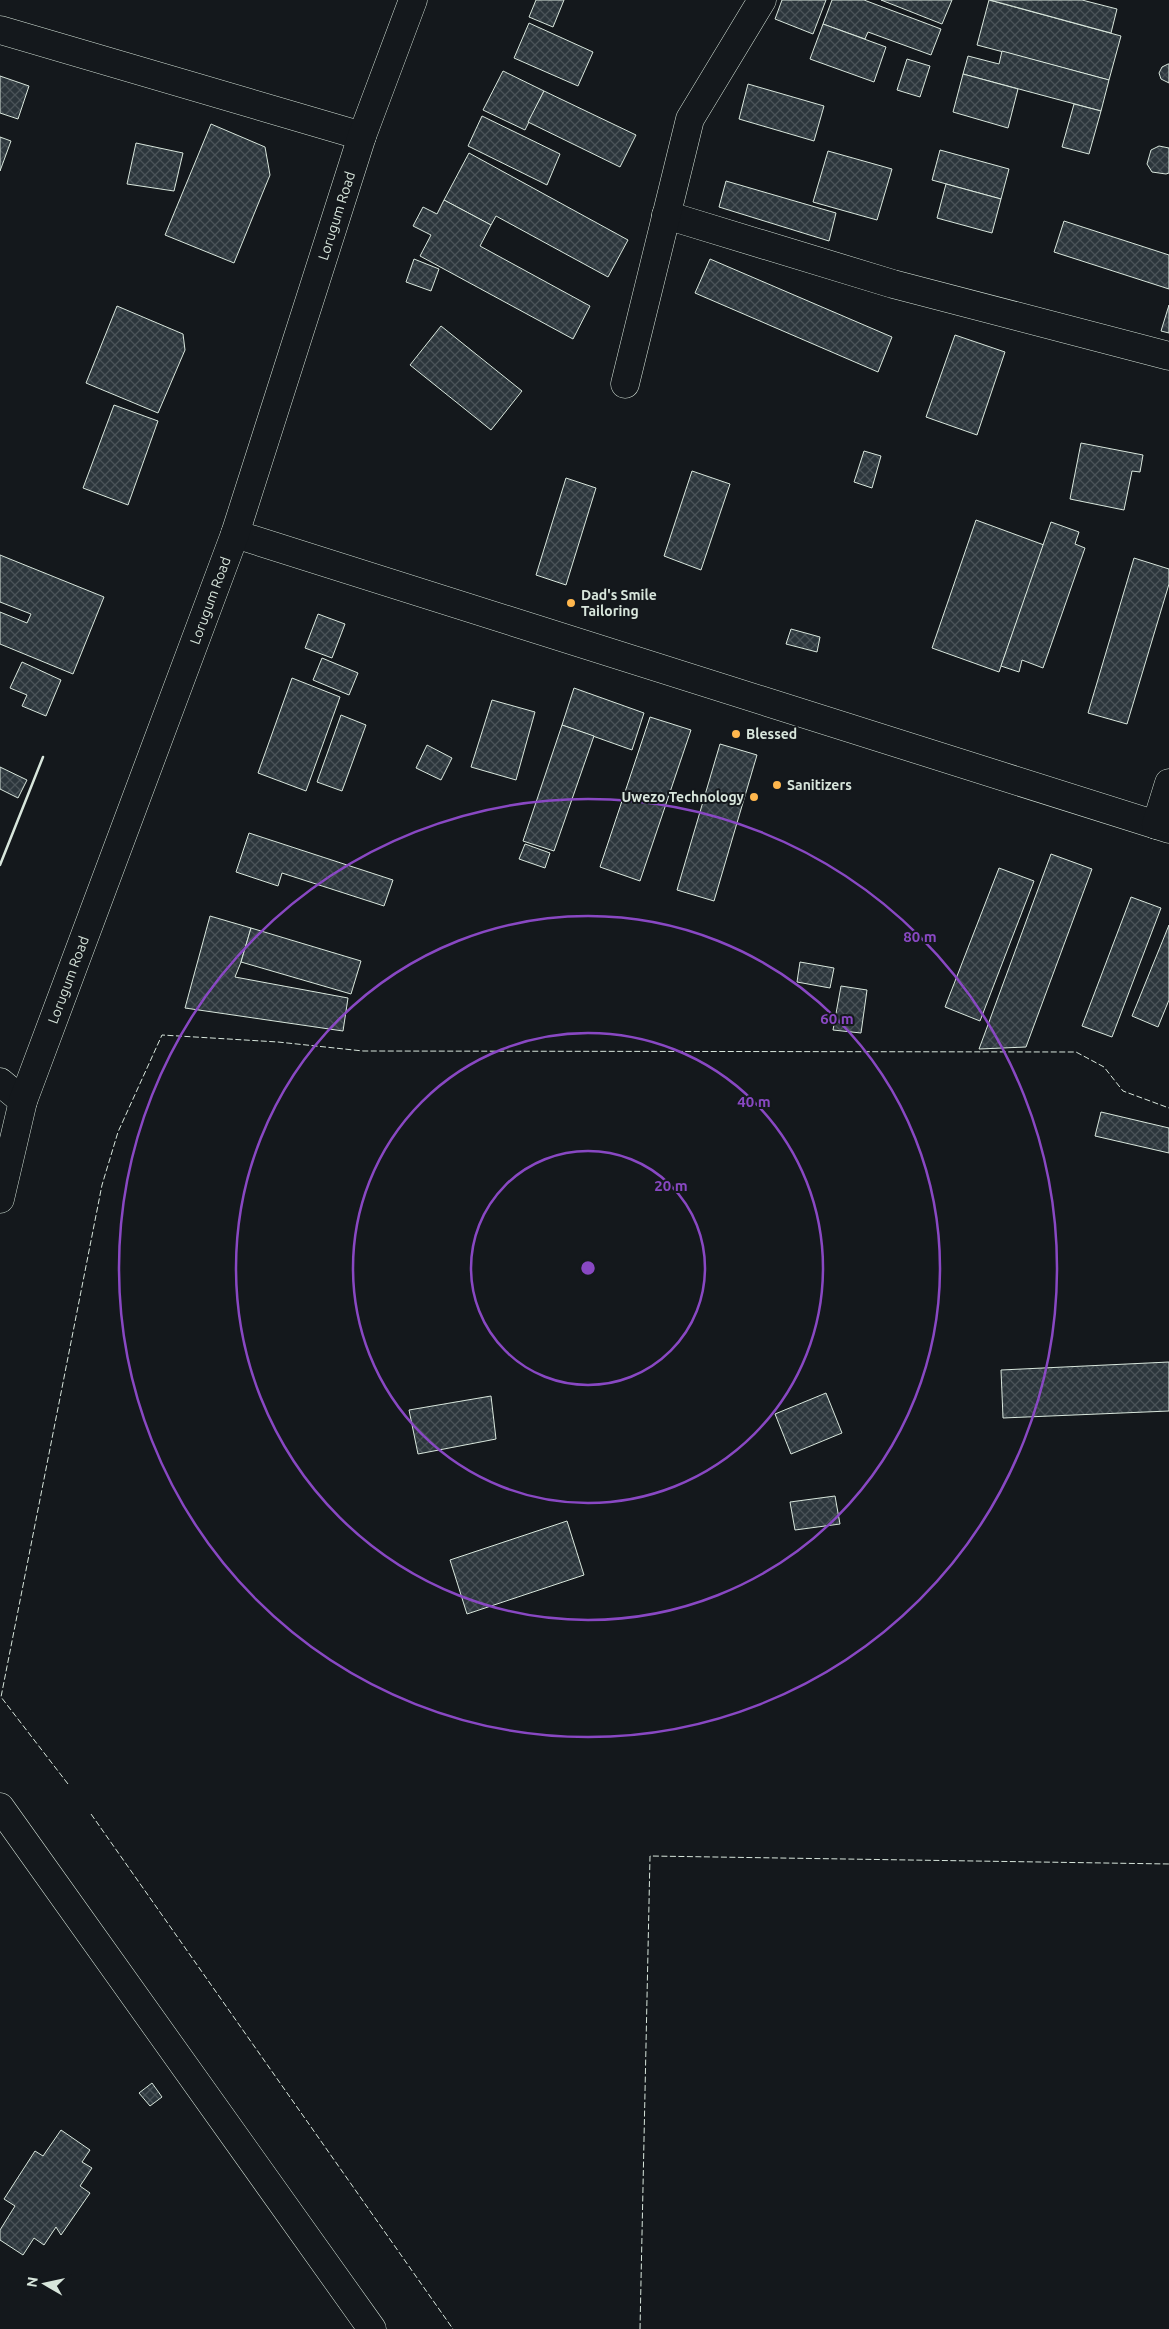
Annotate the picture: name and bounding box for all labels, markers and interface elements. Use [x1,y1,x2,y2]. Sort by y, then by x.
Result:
street label: Lorugum Road [315,169,358,262]
street label: Lorugum Road [186,554,234,647]
place label: Dad's Smile Tailoring [581,587,657,619]
marker: Dad's Smile Tailoring [565,597,577,609]
place label: Blessed [746,726,797,742]
marker: Blessed [730,728,742,740]
place label: Sanitizers [787,777,852,793]
marker: Sanitizers [771,779,783,791]
place label: Uwezo Technology [622,789,745,805]
marker: Uwezo Technology [748,791,760,803]
text: 80 m [903,928,937,945]
street label: Lorugum Road [45,934,92,1026]
text: 60 m [820,1010,854,1027]
text: 40 m [737,1093,771,1110]
text: 20 m [654,1177,688,1194]
centre of rings [579,1259,597,1277]
north arrow [20,2259,70,2309]
text: N [23,2276,41,2288]

